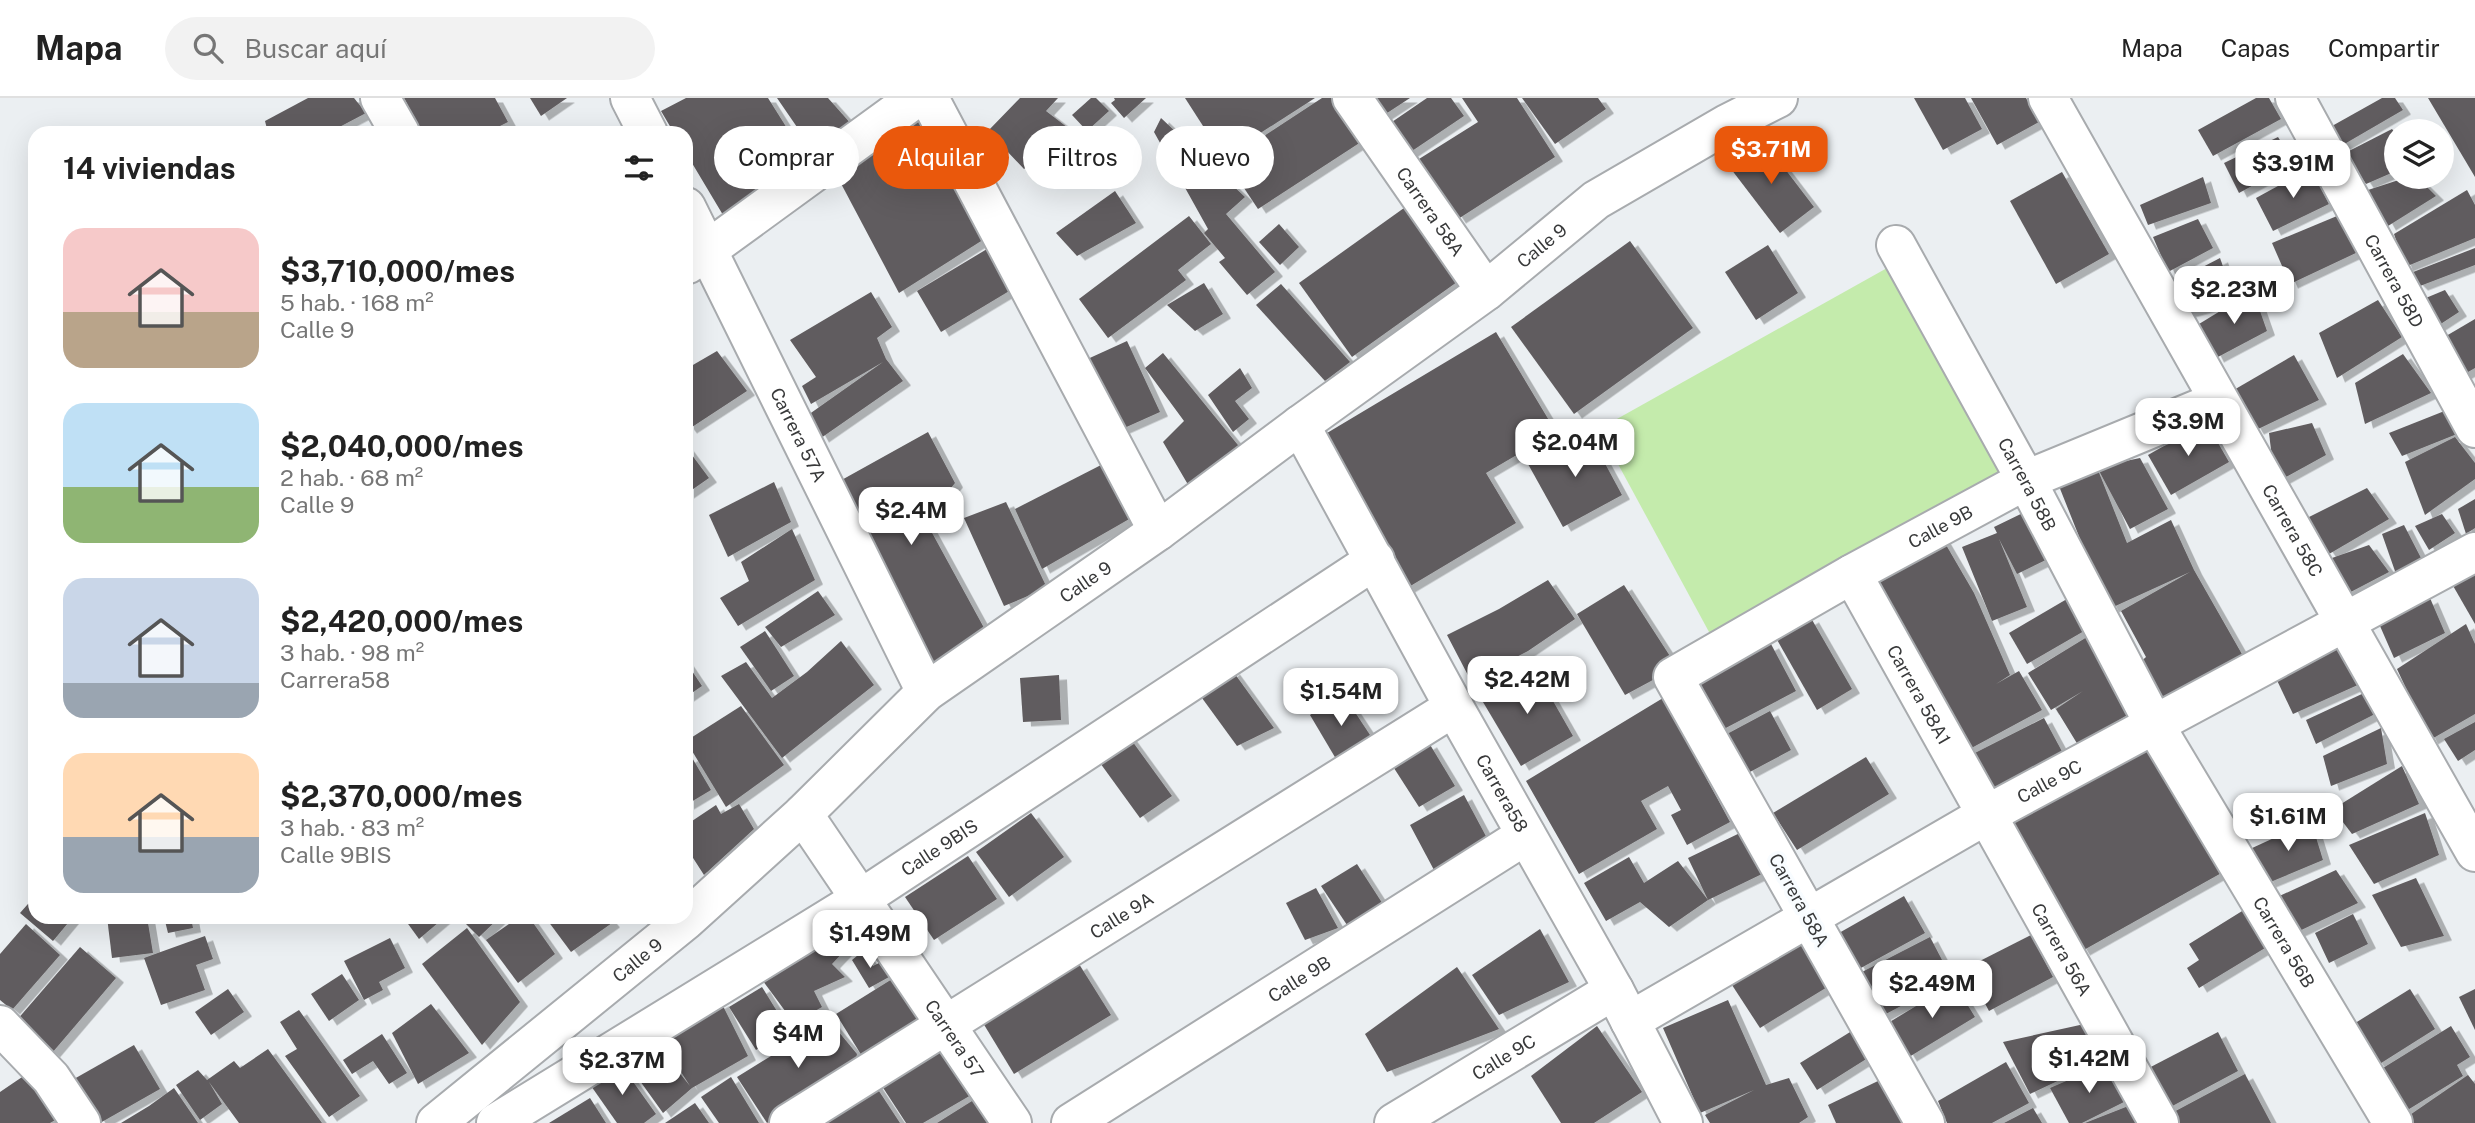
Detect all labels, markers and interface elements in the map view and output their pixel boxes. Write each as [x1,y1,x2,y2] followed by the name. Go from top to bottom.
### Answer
[165,17,655,80] search box
[35,29,123,67] text: Mapa
[189,29,227,67] icon: search
[245,33,386,64] text: Buscar aquí
[2121,34,2183,62] text: Mapa
[2221,34,2290,62] text: Capas
[2328,34,2440,62] text: Compartir
[2384,119,2454,189] map controls
[2384,119,2454,189] button: layers
[714,126,859,189] chip: Comprar
[873,126,1009,189] chip: Alquilar
[1023,126,1142,189] chip: Filtros
[1156,126,1274,189] chip: Nuevo
[1714,126,1828,186] pin: $3.71M
[1731,135,1811,162] text: $3.71M
[2236,140,2350,200] pin: $3.91M
[620,149,658,187] icon: filters
[2251,149,2335,176] text: $3.91M
[63,150,235,186] text: 14 viviendas
[1393,163,1469,260] street label: Carrera 58A
[1512,218,1571,272] street label: Calle 9
[2361,230,2429,331] street label: Carrera 58D
[280,253,515,289] text: $3,710,000/mes
[119,256,203,340] icon: home
[2177,266,2291,326] pin: $2.23M
[2190,275,2278,302] text: $2.23M
[280,289,434,316] text: 5 hab. · 168 m²
[280,316,354,343] text: Calle 9
[766,384,831,485] street label: Carrera 57A
[2139,398,2237,458] pin: $3.9M
[2151,407,2225,434] text: $3.9M
[1518,420,1632,479] pin: $2.04M
[280,428,524,464] text: $2,040,000/mes
[1531,428,1619,455] text: $2.04M
[119,431,203,515] icon: home
[1994,434,2061,534] street label: Carrera 58B
[280,464,423,491] text: 2 hab. · 68 m²
[2258,480,2328,580] street label: Carrera 58C
[862,488,960,547] pin: $2.4M
[280,491,354,518] text: Calle 9
[875,496,947,523] text: $2.4M
[1904,500,1976,552] street label: Calle 9B
[1055,556,1115,607] street label: Calle 9
[280,603,523,639] text: $2,420,000/mes
[119,606,203,690] icon: home
[280,639,424,666] text: 3 hab. · 98 m²
[1883,641,1956,748] street label: Carrera 58A1
[1470,656,1584,716] pin: $2.42M
[1483,665,1571,692] text: $2.42M
[280,666,390,693] text: Carrera58
[1284,668,1398,728] pin: $1.54M
[1299,677,1383,704] text: $1.54M
[1472,750,1533,836] street label: Carrera58
[2013,755,2085,807] street label: Calle 9C
[280,778,523,814] text: $2,370,000/mes
[119,781,203,865] icon: home
[2231,794,2345,853] pin: $1.61M
[2249,802,2327,829] text: $1.61M
[280,814,424,841] text: 3 hab. · 83 m²
[897,814,981,880] street label: Calle 9BIS
[280,841,392,868] text: Calle 9BIS
[1765,850,1833,950] street label: Carrera 58A
[1086,887,1157,943] street label: Calle 9A
[2249,893,2320,991] street label: Carrera 56B
[2028,899,2096,1000] street label: Carrera 56A
[813,910,927,970] pin: $1.49M
[829,919,911,946] text: $1.49M
[608,933,666,986] street label: Calle 9
[1264,951,1334,1006] street label: Calle 9B
[1875,960,1989,1020] pin: $2.49M
[1888,969,1976,996] text: $2.49M
[921,995,989,1082] street label: Carrera 57
[764,1010,832,1070] pin: $4M
[772,1019,824,1046] text: $4M
[1468,1030,1539,1084] street label: Calle 9C
[2032,1035,2146,1095] pin: $1.42M
[565,1038,679,1097] pin: $2.37M
[2048,1044,2130,1071] text: $1.42M
[579,1046,665,1073] text: $2.37M

